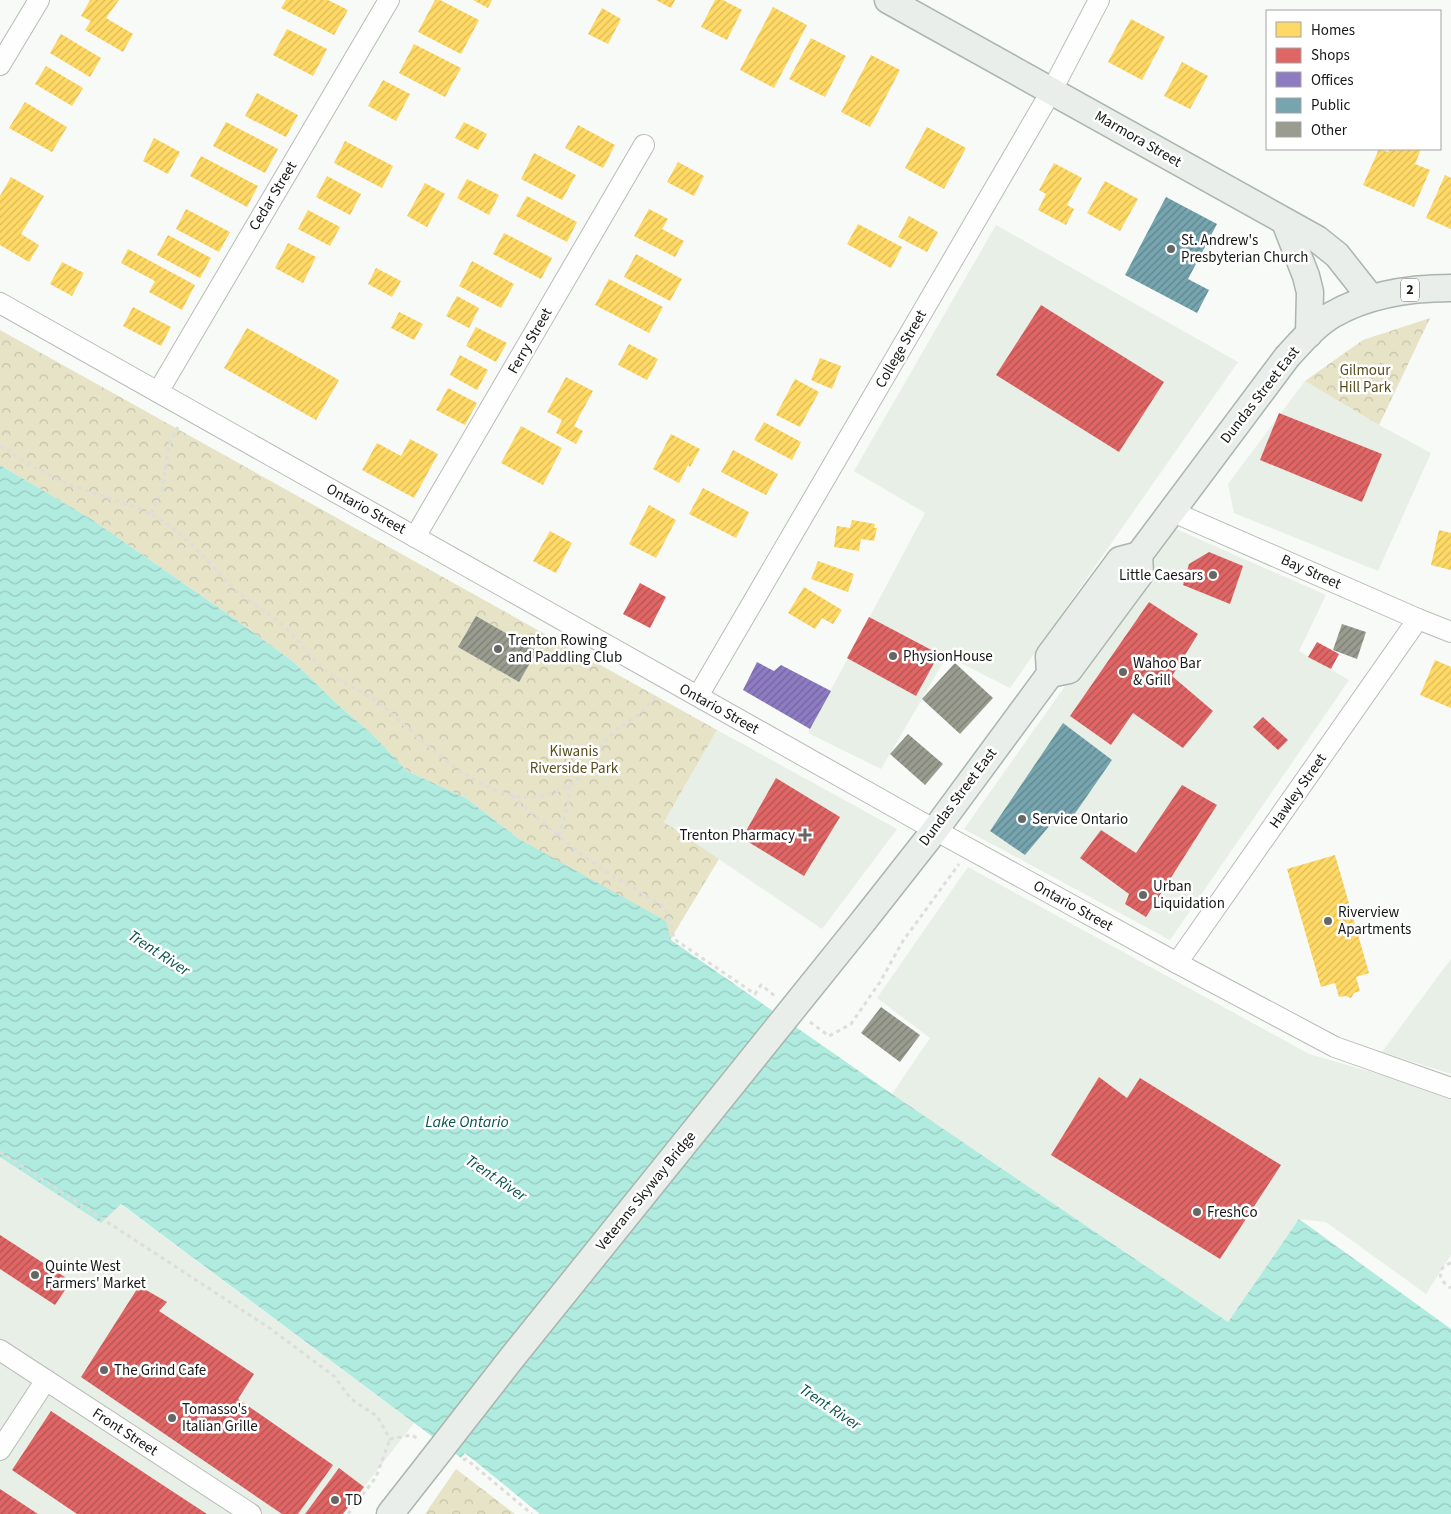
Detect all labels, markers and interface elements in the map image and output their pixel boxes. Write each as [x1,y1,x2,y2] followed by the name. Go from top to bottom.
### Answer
[1266,10,1441,150] legend
[1311,20,1355,41] text: Homes
[1311,45,1350,66] text: Shops
[1311,70,1354,91] text: Offices
[1311,95,1350,116] text: Public
[1091,106,1185,172] street label: Marmora Street
[1311,120,1348,141] text: Other
[244,157,302,235] street label: Cedar Street
[1181,230,1308,268] place label: St. Andrew's Presbyterian Church
[1165,243,1177,255] marker: St. Andrew's Presbyterian Church
[1401,278,1419,302] road number: 2
[503,304,557,378] street label: Ferry Street
[870,306,932,392] street label: College Street
[1215,342,1305,448] street label: Dundas Street East
[1339,360,1392,398] park label: Gilmour Hill Park
[322,478,410,540] street label: Ontario Street
[1278,549,1344,595] street label: Bay Street
[1119,565,1203,586] place label: Little Caesars
[1207,569,1219,581] marker: Little Caesars
[508,630,622,668] place label: Trenton Rowing and Paddling Club
[492,643,504,655] marker: Trenton Rowing and Paddling Club
[903,646,993,667] place label: PhysionHouse
[887,650,899,662] marker: PhysionHouse
[1133,653,1202,691] place label: Wahoo Bar & Grill
[1117,666,1129,678] marker: Wahoo Bar & Grill
[675,678,763,740] street label: Ontario Street
[530,741,619,779] park label: Kiwanis Riverside Park
[914,744,1002,850] street label: Dundas Street East
[1264,749,1332,833] street label: Hawley Street
[1032,809,1128,830] place label: Service Ontario
[1016,813,1028,825] marker: Service Ontario
[679,825,795,846] place label: Trenton Pharmacy
[799,829,811,841] marker: Trenton Pharmacy
[1029,875,1117,937] street label: Ontario Street
[1153,876,1225,914] place label: Urban Liquidation
[1137,889,1149,901] marker: Urban Liquidation
[1338,902,1411,940] place label: Riverview Apartments
[1322,915,1334,927] marker: Riverview Apartments
[124,925,195,982] water label: Trent River
[425,1111,509,1133] water label: Lake Ontario
[591,1127,701,1255] street label: Veterans Skyway Bridge
[461,1149,532,1207] water label: Trent River
[1207,1202,1258,1223] place label: FreshCo
[1191,1206,1203,1218] marker: FreshCo
[45,1256,146,1294] place label: Quinte West Farmers' Market
[29,1269,41,1281] marker: Quinte West Farmers' Market
[114,1360,206,1381] place label: The Grind Cafe
[98,1364,110,1376] marker: The Grind Cafe
[795,1378,866,1436] water label: Trent River
[182,1399,258,1437] place label: Tomasso's Italian Grille
[88,1403,162,1461] street label: Front Street
[166,1412,178,1424] marker: Tomasso's Italian Grille
[345,1490,362,1511] place label: TD
[329,1494,341,1506] marker: TD

